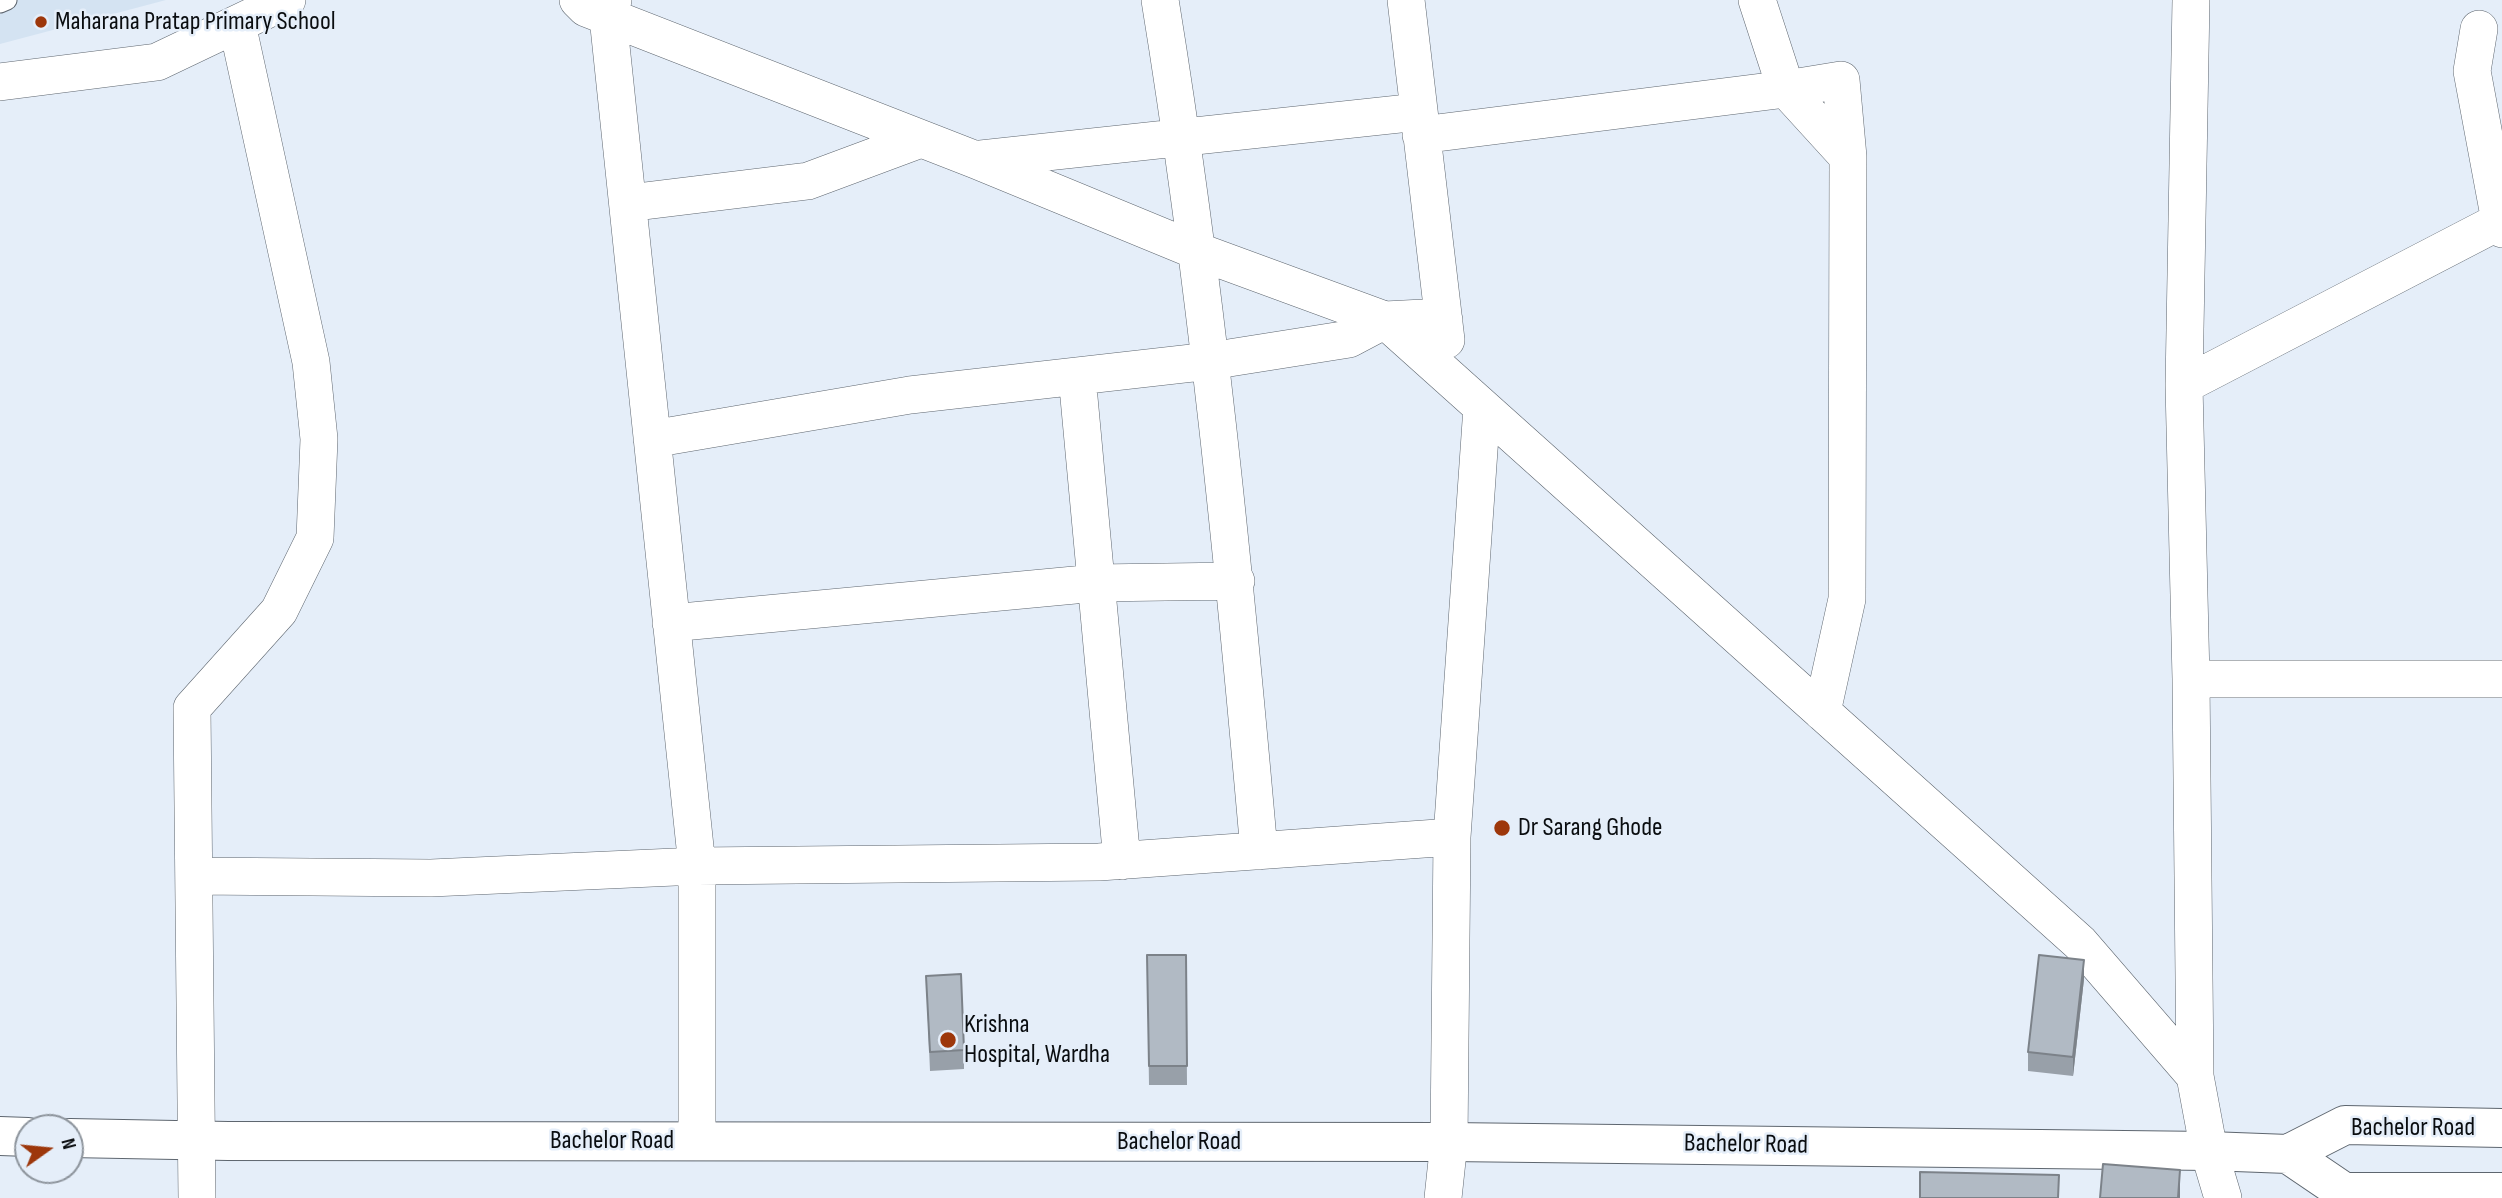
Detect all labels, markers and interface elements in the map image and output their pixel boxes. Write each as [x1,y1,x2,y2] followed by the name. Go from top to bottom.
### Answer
[55,6,336,38] place label: Maharana Pratap Primary School
[33,14,49,30] marker: Maharana Pratap Primary School
[1518,812,1662,844] place label: Dr Sarang Ghode
[1492,818,1512,838] marker: Dr Sarang Ghode
[964,1009,1110,1070] place label: Krishna Hospital, Wardha
[938,1030,958,1050] marker: Krishna Hospital, Wardha
[2351,1112,2475,1144] street label: Bachelor Road
[14,1114,84,1184] north arrow
[550,1125,674,1157] street label: Bachelor Road
[1117,1126,1241,1158] street label: Bachelor Road
[1684,1128,1808,1162] street label: Bachelor Road
[55,1136,80,1152] text: N

